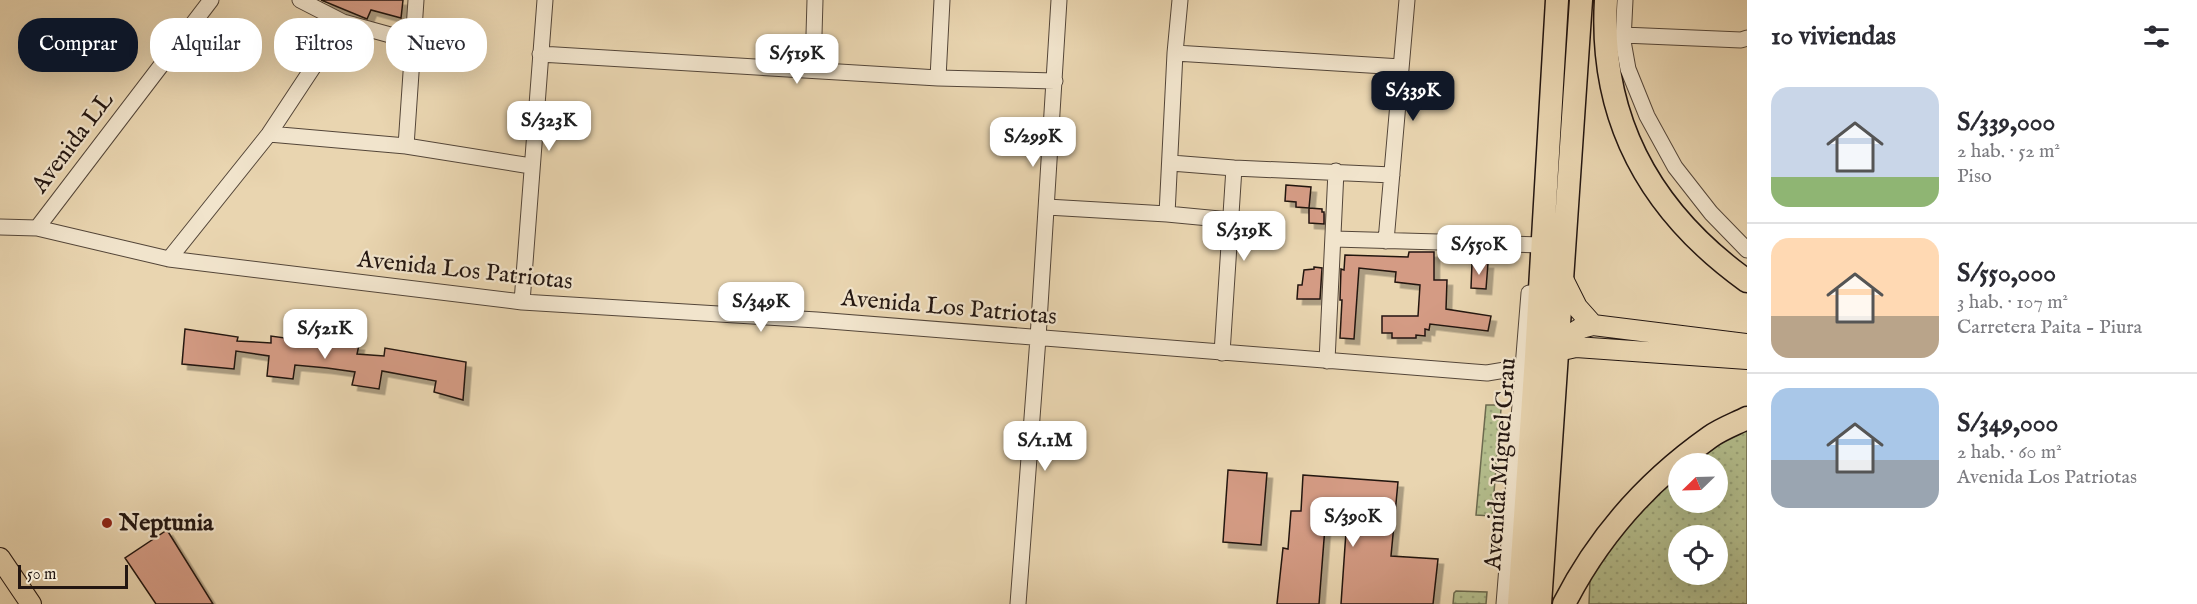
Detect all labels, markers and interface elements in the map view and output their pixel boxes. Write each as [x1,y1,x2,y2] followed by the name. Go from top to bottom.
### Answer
[18,18,138,72] chip: Comprar
[150,18,262,72] chip: Alquilar
[274,18,374,72] chip: Filtros
[386,18,487,72] chip: Nuevo
[1771,20,1896,53] text: 10 viviendas
[2140,20,2173,53] icon: filters
[748,34,846,85] pin: S/519K
[770,41,824,66] text: S/519K
[1364,71,1462,122] pin: S/339K
[1385,78,1441,103] text: S/339K
[24,85,122,201] street label: Avenida LL
[500,101,598,152] pin: S/323K
[1957,106,2055,139] text: S/339,000
[521,108,577,133] text: S/323K
[1819,111,1891,183] icon: home
[984,117,1082,168] pin: S/299K
[1004,124,1062,149] text: S/299K
[1957,139,2060,164] text: 2 hab. · 52 m²
[1957,164,1992,189] text: Piso
[1195,211,1293,262] pin: S/319K
[1216,218,1272,243] text: S/319K
[1430,225,1528,276] pin: S/550K
[1451,232,1507,257] text: S/550K
[355,244,574,298] street label: Avenida Los Patriotas
[1957,257,2056,290] text: S/550,000
[1819,262,1891,334] icon: home
[712,282,810,333] pin: S/349K
[839,283,1058,333] street label: Avenida Los Patriotas
[732,289,790,314] text: S/349K
[1957,290,2068,315] text: 3 hab. · 107 m²
[276,309,374,360] pin: S/521K
[1957,315,2142,340] text: Carretera Paita - Piura
[297,316,353,341] text: S/521K
[1478,357,1524,572] street label: Avenida Miguel Grau
[1957,407,2058,440] text: S/349,000
[1819,412,1891,484] icon: home
[996,421,1094,472] pin: S/1.1M
[1017,428,1073,453] text: S/1.1M
[1957,440,2062,465] text: 2 hab. · 60 m²
[1668,453,1728,513] north arrow
[1668,453,1728,585] map controls
[1957,465,2137,490] text: Avenida Los Patriotas
[1304,497,1402,548] pin: S/390K
[1324,504,1382,529] text: S/390K
[118,508,214,539] place label: Neptunia
[100,516,114,530] marker: Neptunia
[1668,525,1728,585] button: locate
[18,562,128,590] scale bar
[27,565,56,585] text: 50 m

